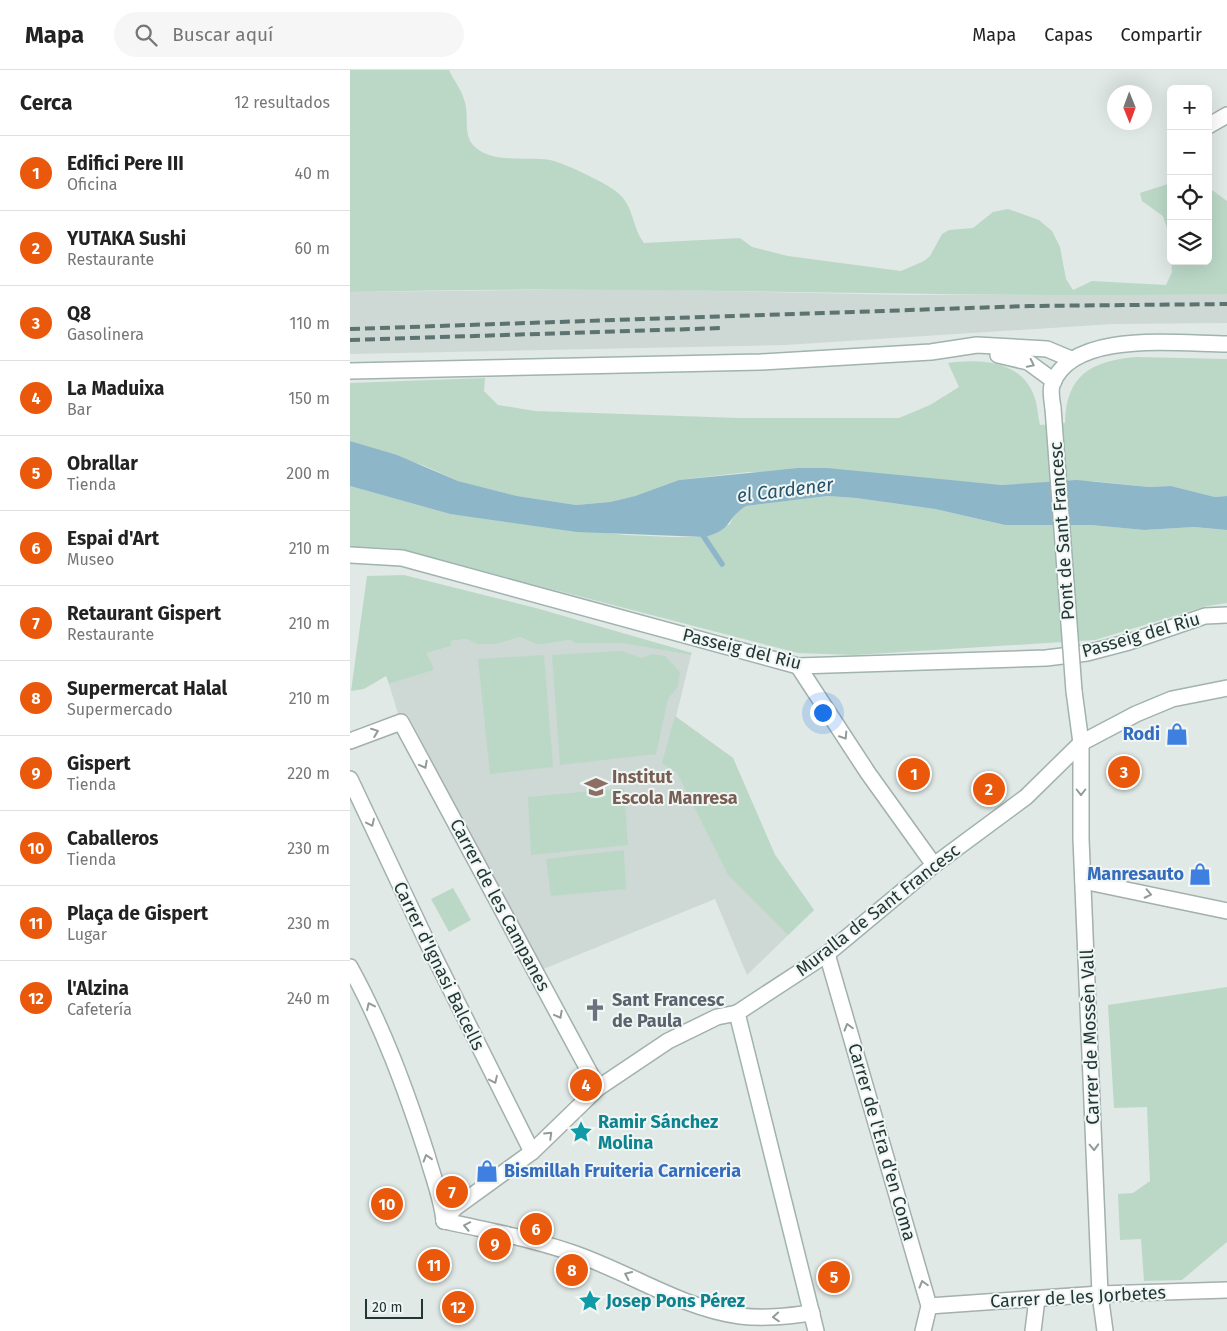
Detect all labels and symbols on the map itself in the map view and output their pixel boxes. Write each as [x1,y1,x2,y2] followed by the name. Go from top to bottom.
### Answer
[1107,85,1152,130] north arrow
[1026,358,1035,368] one-way arrow
[1045,441,1079,621] street label: Pont de Sant Francesc
[735,473,835,507] water label: el Cardener
[1079,608,1203,662] street label: Passeig del Riu
[680,624,804,674] street label: Passeig del Riu
[810,700,836,726] your location
[1164,721,1190,747] shop icon: Rodi
[1123,723,1160,745] place label: Rodi
[371,727,379,737] one-way arrow
[838,731,848,740] one-way arrow
[1108,753,1140,791] pin: 3
[898,755,930,793] pin: 1
[418,759,428,768] one-way arrow
[612,766,738,809] place label: Institut Escola Manresa
[973,770,1005,808] pin: 2
[583,774,609,800] school or university icon: Institut Escola Manresa
[1076,788,1086,796] one-way arrow
[445,815,555,995] street label: Carrer de les Campanes
[364,818,375,827] one-way arrow
[792,839,965,981] street label: Muralla de Sant Francesc
[1187,861,1213,887] shop icon: Manresauto
[1087,863,1184,885] place label: Manresauto
[389,878,489,1054] street label: Carrer d'Ignasi Balcells
[1144,889,1153,899] one-way arrow
[1076,949,1104,1125] street label: Carrer de Mossèn Vall
[612,989,725,1032] place label: Sant Francesc de Paula
[582,997,608,1023] church icon: Sant Francesc de Paula
[365,1002,376,1011] one-way arrow
[553,1010,563,1019] one-way arrow
[844,1023,854,1031] one-way arrow
[843,1041,921,1243] street label: Carrer de l'Era d'en Coma
[570,1066,602,1104] pin: 4
[488,1075,498,1084] one-way arrow
[598,1111,718,1154] place label: Ramir Sánchez Molina
[568,1119,594,1145] place icon: Ramir Sánchez Molina
[543,1132,552,1141] one-way arrow
[1089,1143,1100,1151] one-way arrow
[423,1154,433,1162] one-way arrow
[474,1158,500,1184] shop icon: Bismillah Fruiteria Carniceria
[504,1160,741,1182] place label: Bismillah Fruiteria Carniceria
[436,1173,468,1211] pin: 7
[371,1185,403,1223] pin: 10
[520,1210,552,1248] pin: 6
[462,1221,471,1232] one-way arrow
[479,1225,511,1263] pin: 9
[418,1246,450,1284] pin: 11
[556,1251,588,1289] pin: 8
[818,1258,850,1296] pin: 5
[624,1271,633,1281] one-way arrow
[918,1280,928,1288] one-way arrow
[990,1281,1166,1313] street label: Carrer de les Jorbetes
[442,1288,474,1326] pin: 12
[577,1288,603,1314] place icon: Josep Pons Pérez
[605,1290,745,1312] place label: Josep Pons Pérez
[365,1296,422,1319] scale bar
[772,1311,780,1322] one-way arrow

